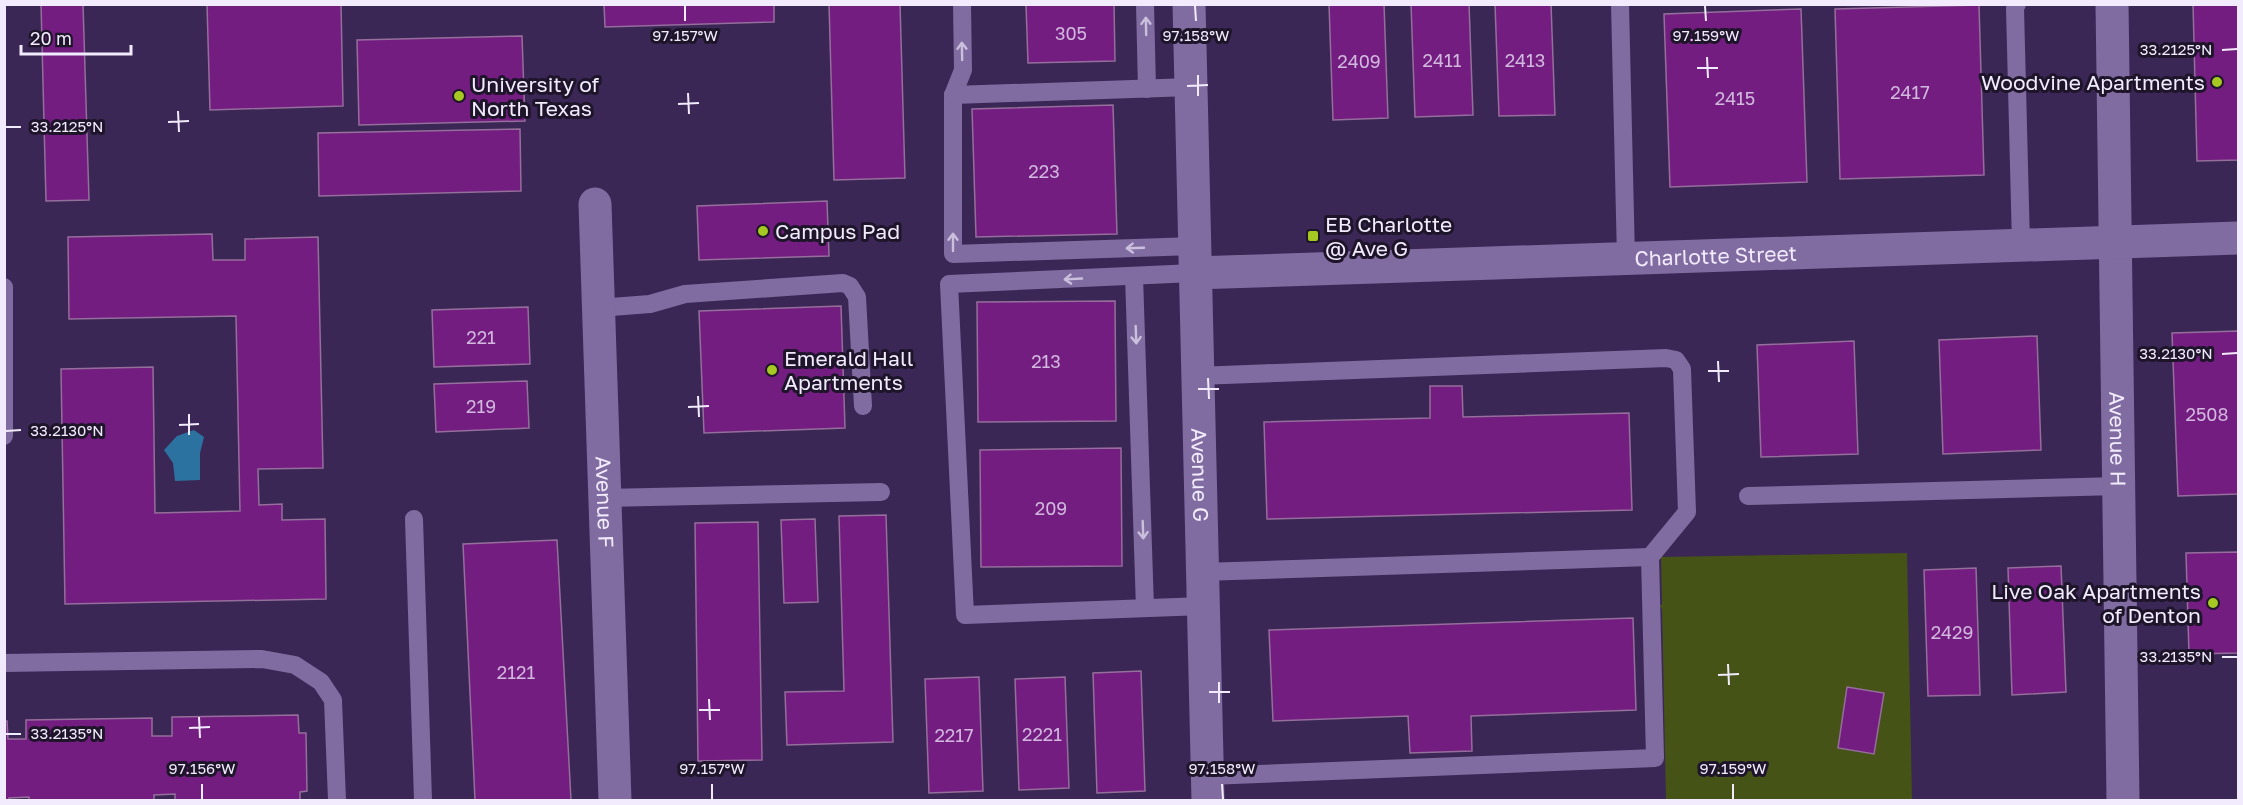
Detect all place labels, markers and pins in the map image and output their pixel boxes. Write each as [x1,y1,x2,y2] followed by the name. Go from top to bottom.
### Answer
[1981,69,2205,95] place label: Woodvine Apartments
[471,71,600,121] place label: University of North Texas
[2210,75,2224,89] marker: Woodvine Apartments
[452,89,466,103] marker: University of North Texas
[1325,211,1452,261] place label: EB Charlotte @ Ave G
[775,218,900,244] place label: Campus Pad
[756,224,770,238] marker: Campus Pad
[1306,229,1320,243] marker: EB Charlotte @ Ave G
[784,345,913,395] place label: Emerald Hall Apartments
[765,363,779,377] marker: Emerald Hall Apartments
[1991,578,2201,628] place label: Live Oak Apartments of Denton
[2206,596,2220,610] marker: Live Oak Apartments of Denton

